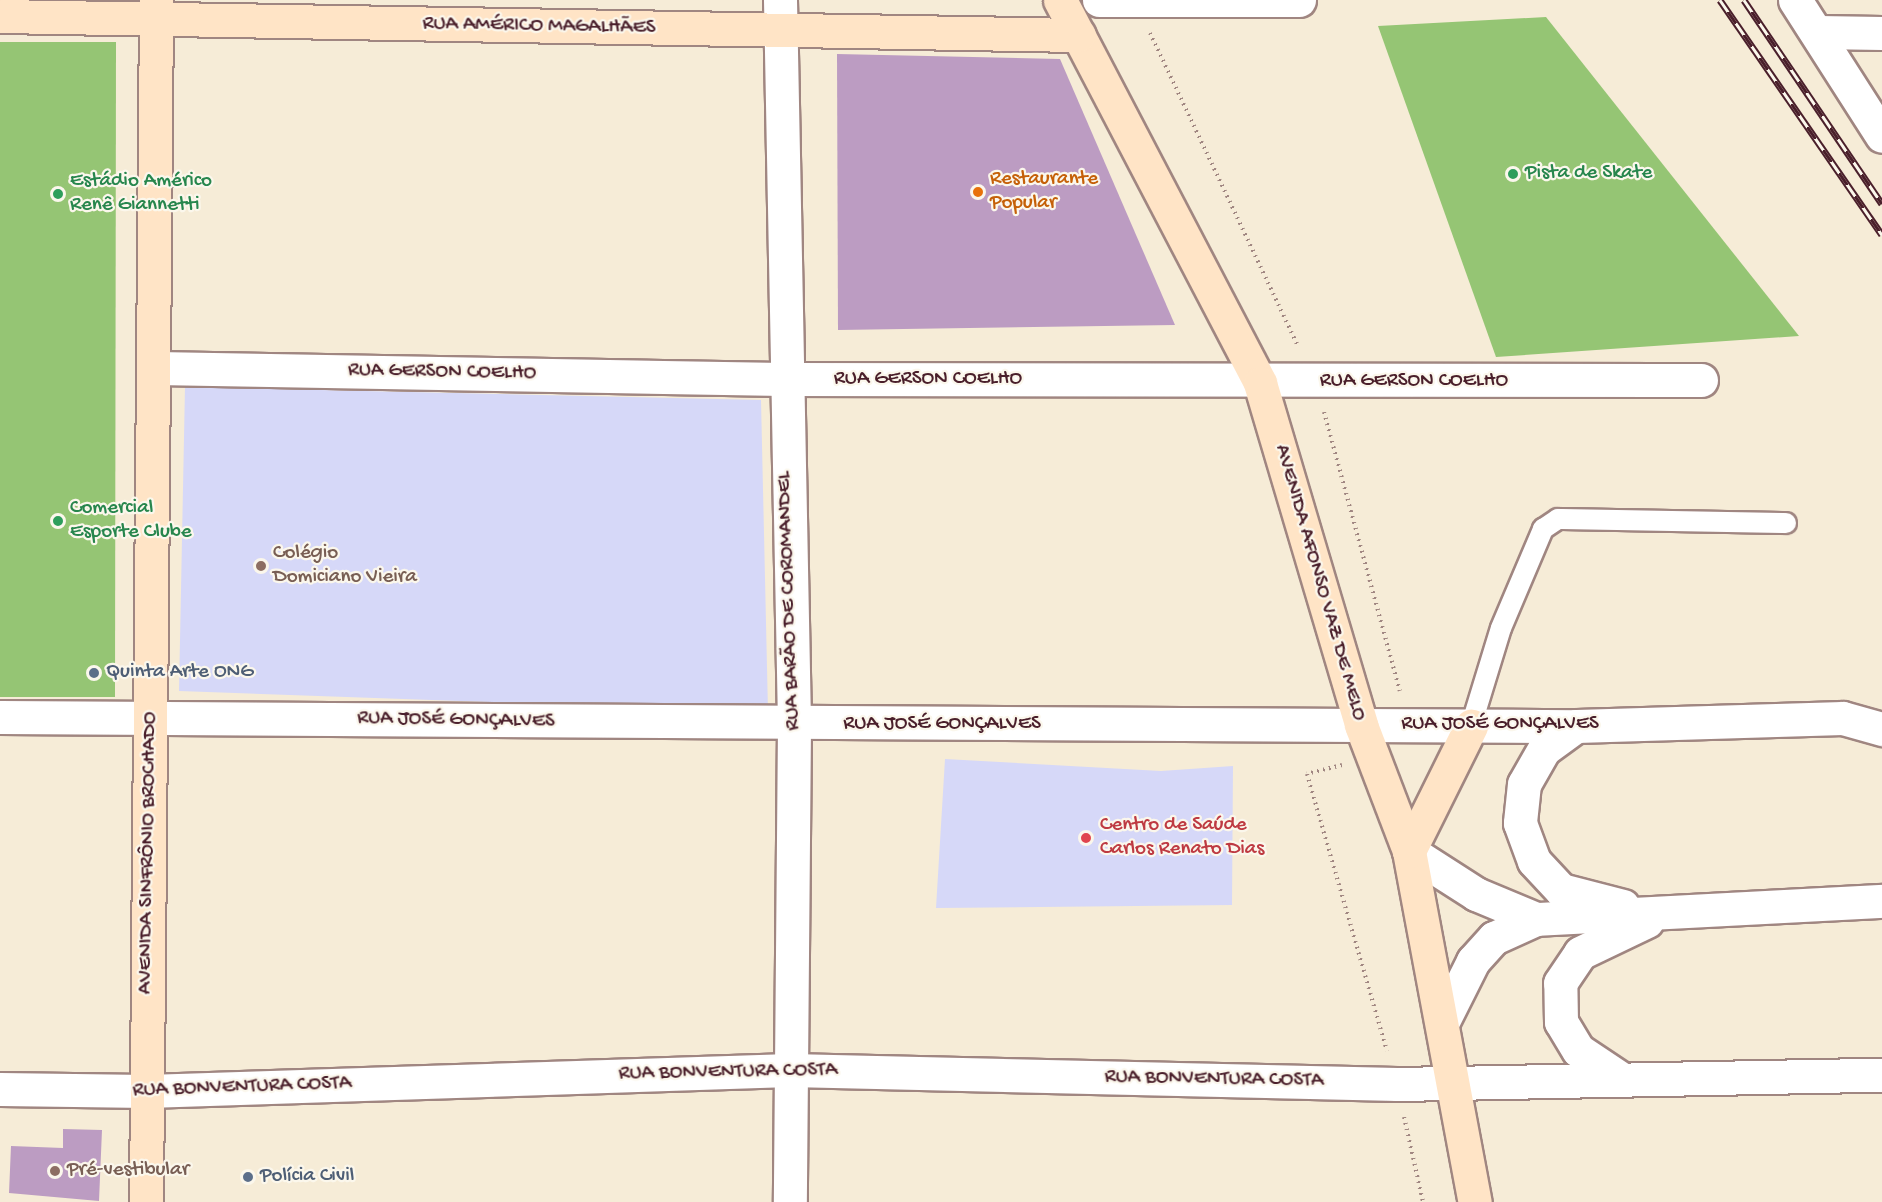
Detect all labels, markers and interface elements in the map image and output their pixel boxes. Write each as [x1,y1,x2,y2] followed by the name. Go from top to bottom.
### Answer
[422,12,656,42] street label: RUA AMÉRICO MAGALHÃES
[1525,161,1652,187] place label: Pista de Skate
[990,167,1098,217] place label: Restaurante Popular
[1506,167,1520,181] marker: Pista de Skate
[70,169,212,219] place label: Estádio Américo Renê Giannetti
[971,185,985,199] marker: Restaurante Popular
[51,187,65,201] marker: Estádio Américo Renê Giannetti
[348,359,536,387] street label: RUA GERSON COELHO
[834,367,1022,393] street label: RUA GERSON COELHO
[1320,369,1508,395] street label: RUA GERSON COELHO
[1267,442,1371,724] street label: AVENIDA AFONSO VAZ DE MELO
[773,471,807,731] street label: RUA BARÃO DE COROMANDEL
[70,496,192,546] place label: Comercial Esporte Clube
[51,514,65,528] marker: Comercial Esporte Clube
[273,541,417,591] place label: Colégio Domiciano Vieira
[254,559,268,573] marker: Colégio Domiciano Vieira
[106,660,254,686] place label: Quinta Arte ONG
[87,666,101,680] marker: Quinta Arte ONG
[357,707,555,735] street label: RUA JOSÉ GONÇALVES
[134,711,164,995] street label: AVENIDA SINFRÔNIO BROCHADO
[843,712,1041,738] street label: RUA JOSÉ GONÇALVES
[1401,712,1599,738] street label: RUA JOSÉ GONÇALVES
[1100,813,1264,863] place label: Centro de Saúde Carlos Renato Dias
[1077,829,1095,847] marker: Centro de Saúde Carlos Renato Dias
[618,1058,838,1088] street label: RUA BONVENTURA COSTA
[1104,1065,1324,1095] street label: RUA BONVENTURA COSTA
[132,1072,352,1104] street label: RUA BONVENTURA COSTA
[67,1158,189,1184] place label: Pré-vestibular
[48,1164,62,1178] marker: Pré-vestibular
[260,1164,354,1190] place label: Polícia Civil
[241,1170,255,1184] marker: Polícia Civil

